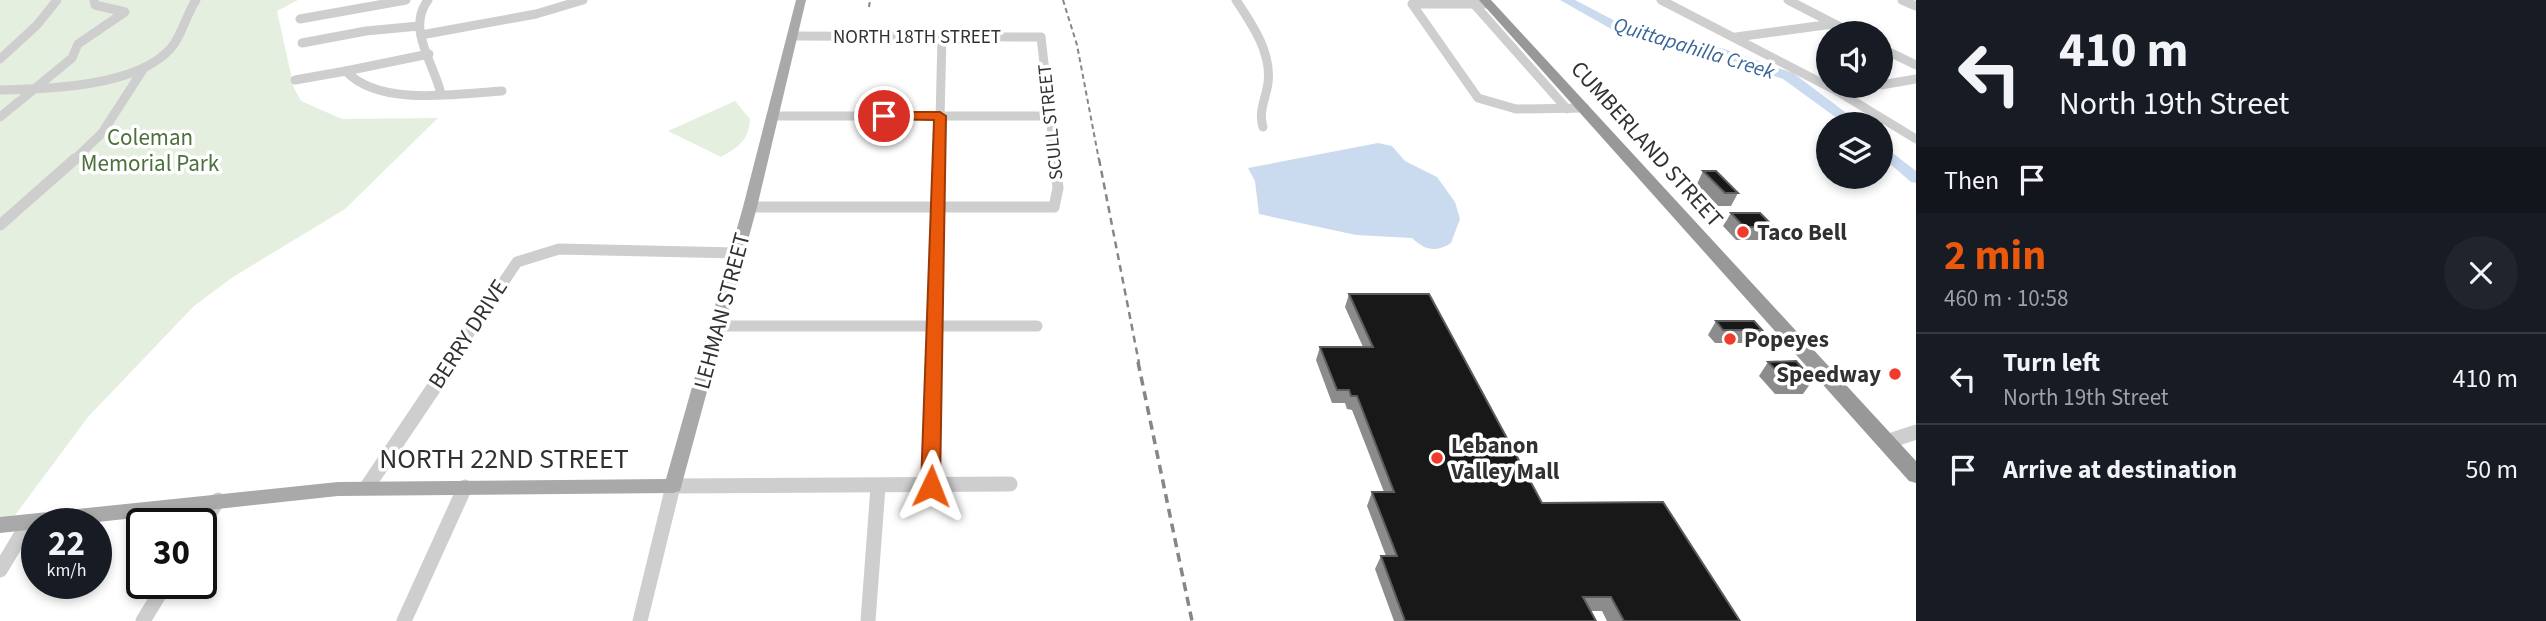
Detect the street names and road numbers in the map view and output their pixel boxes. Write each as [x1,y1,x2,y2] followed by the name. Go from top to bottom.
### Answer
[833,24,1001,51] street label: NORTH 18TH STREET
[1563,53,1731,235] street label: CUMBERLAND STREET
[1031,63,1071,181] street label: SCULL STREET
[685,229,759,393] street label: LEHMAN STREET
[420,273,516,395] street label: BERRY DRIVE
[379,439,629,479] street label: NORTH 22ND STREET

